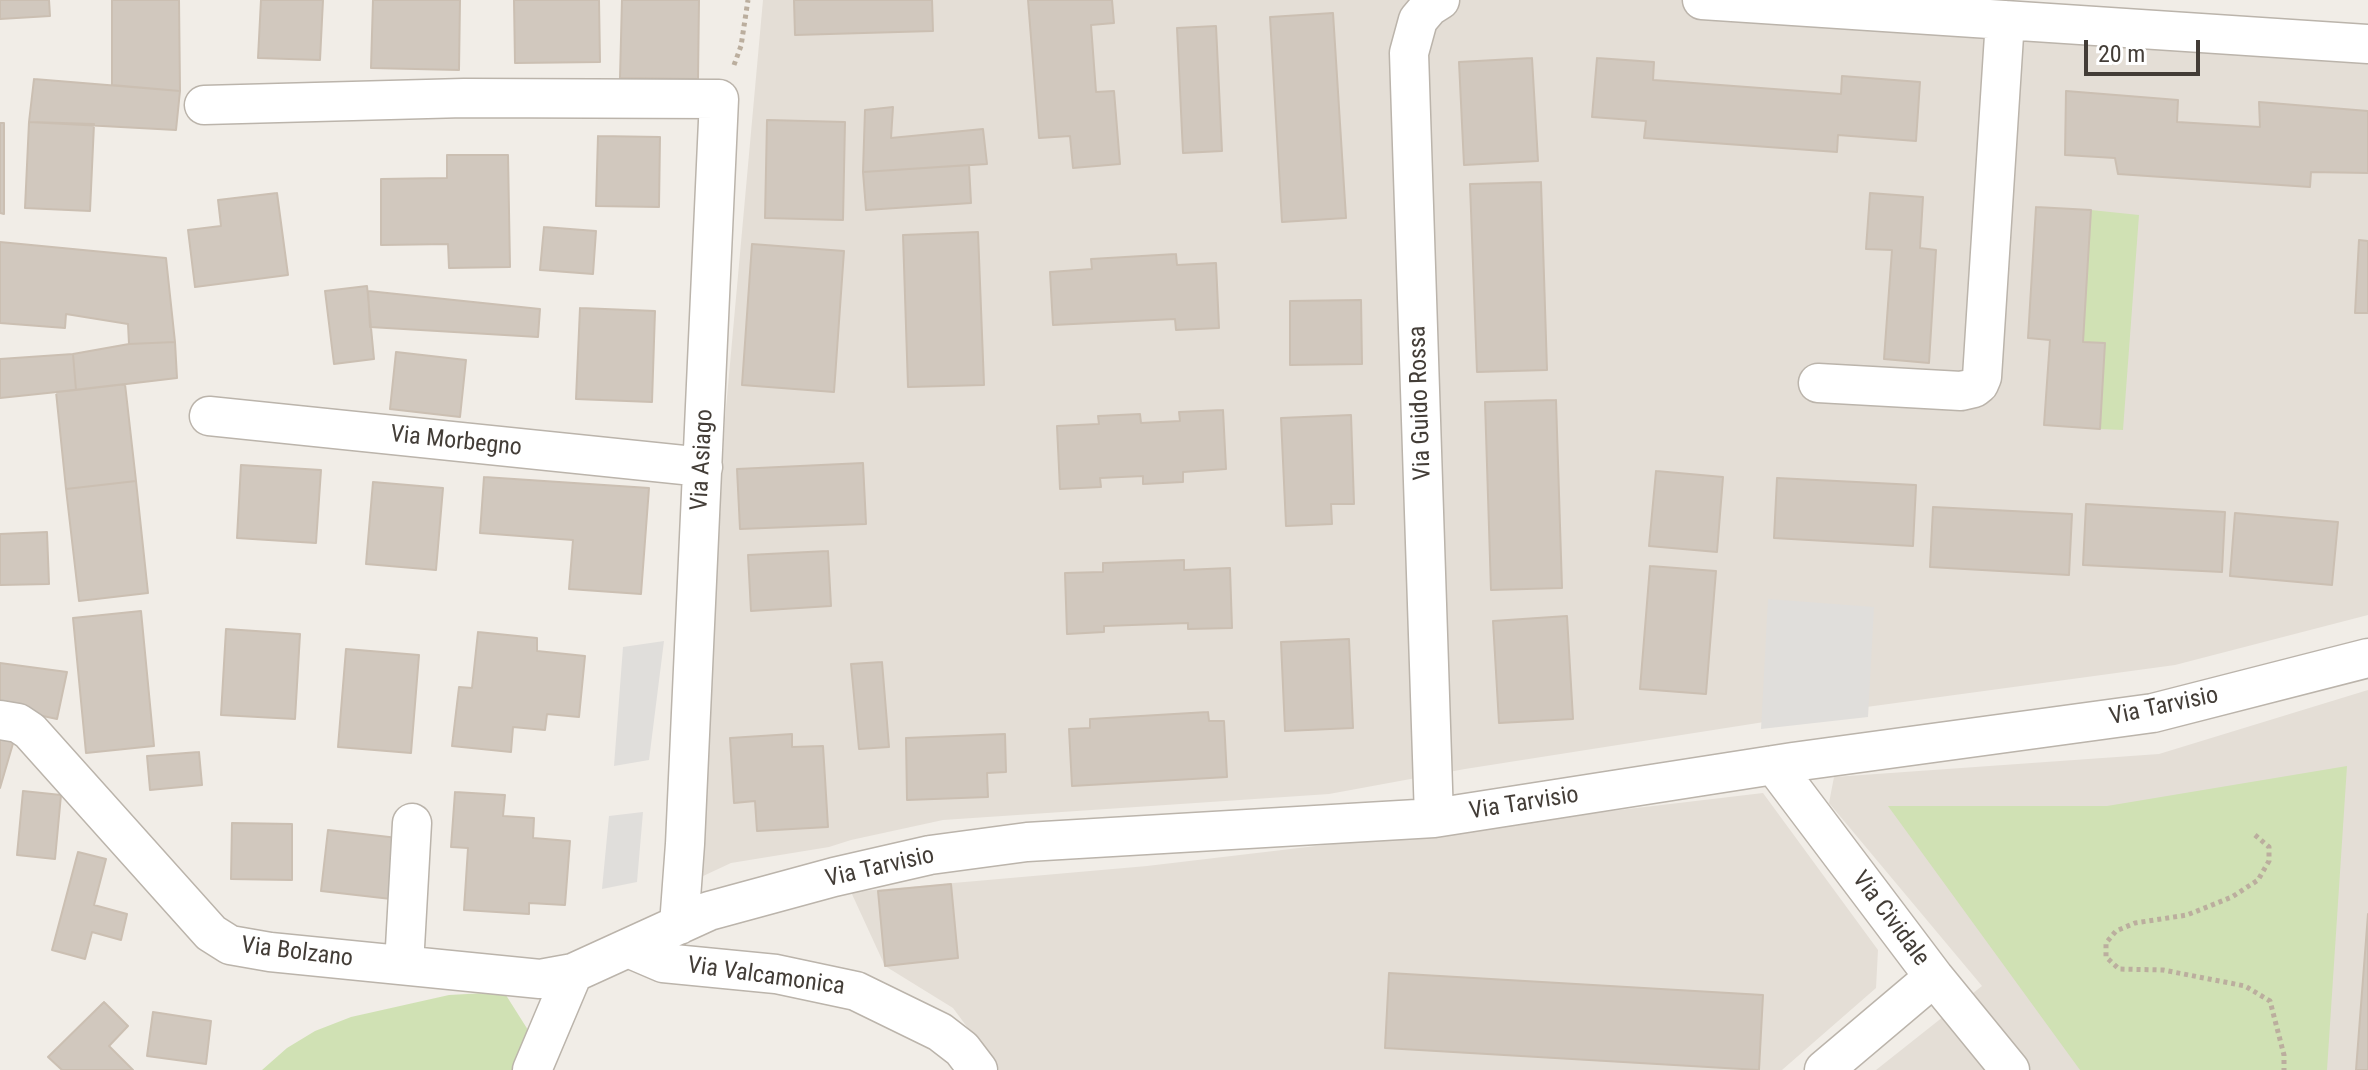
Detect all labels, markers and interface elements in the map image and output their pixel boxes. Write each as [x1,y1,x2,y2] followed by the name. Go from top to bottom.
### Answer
[2088,24,2204,74] scale bar
[2098,40,2145,68] text: 20 m
[1404,325,1438,481] street label: Via Guido Rossa
[686,408,720,512] street label: Via Asiago
[389,421,523,463] street label: Via Morbegno
[2107,681,2221,733] street label: Via Tarvisio
[1467,781,1581,827] street label: Via Tarvisio
[823,842,937,894] street label: Via Tarvisio
[1845,866,1935,972] street label: Via Cividale
[240,932,354,974] street label: Via Bolzano
[686,952,846,1002] street label: Via Valcamonica

